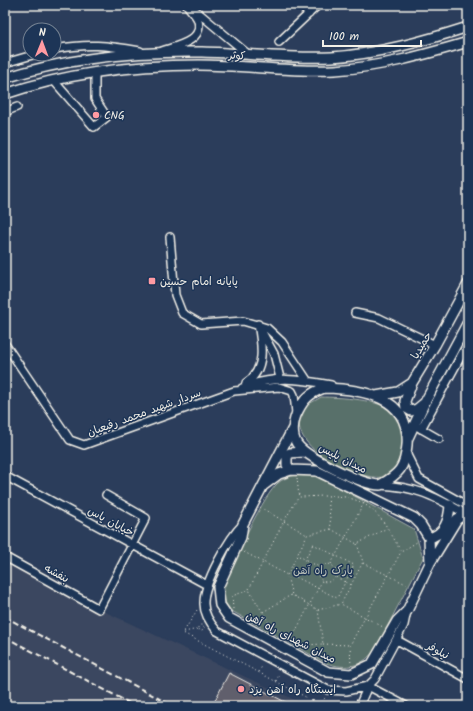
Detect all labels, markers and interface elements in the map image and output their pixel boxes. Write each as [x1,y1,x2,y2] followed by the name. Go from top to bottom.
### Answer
[22,22,62,62] north arrow
[323,22,421,48] scale bar
[39,24,46,42] text: N
[329,27,360,46] text: 100 m
[227,47,246,65] street label: کوثر
[104,107,125,125] place label: CNG
[91,110,101,120] marker: CNG
[160,273,238,291] place label: پایانه امام حسین
[147,276,157,286] marker: پایانه امام حسین
[407,328,437,363] street label: حمیدیا
[85,384,204,442] street label: سردار شهید محمد رفیعیان
[315,439,370,479] street label: میدان پلیس
[84,502,137,542] street label: خیابان یاس
[41,560,72,588] street label: بنفشه
[293,562,353,580] park label: پارک راه آهن
[242,607,339,668] street label: میدان شهدای راه آهن
[422,637,452,665] street label: نیلوفر
[249,681,336,699] place label: ایستگاه راه آهن یزد
[236,684,246,694] marker: ایستگاه راه آهن یزد

